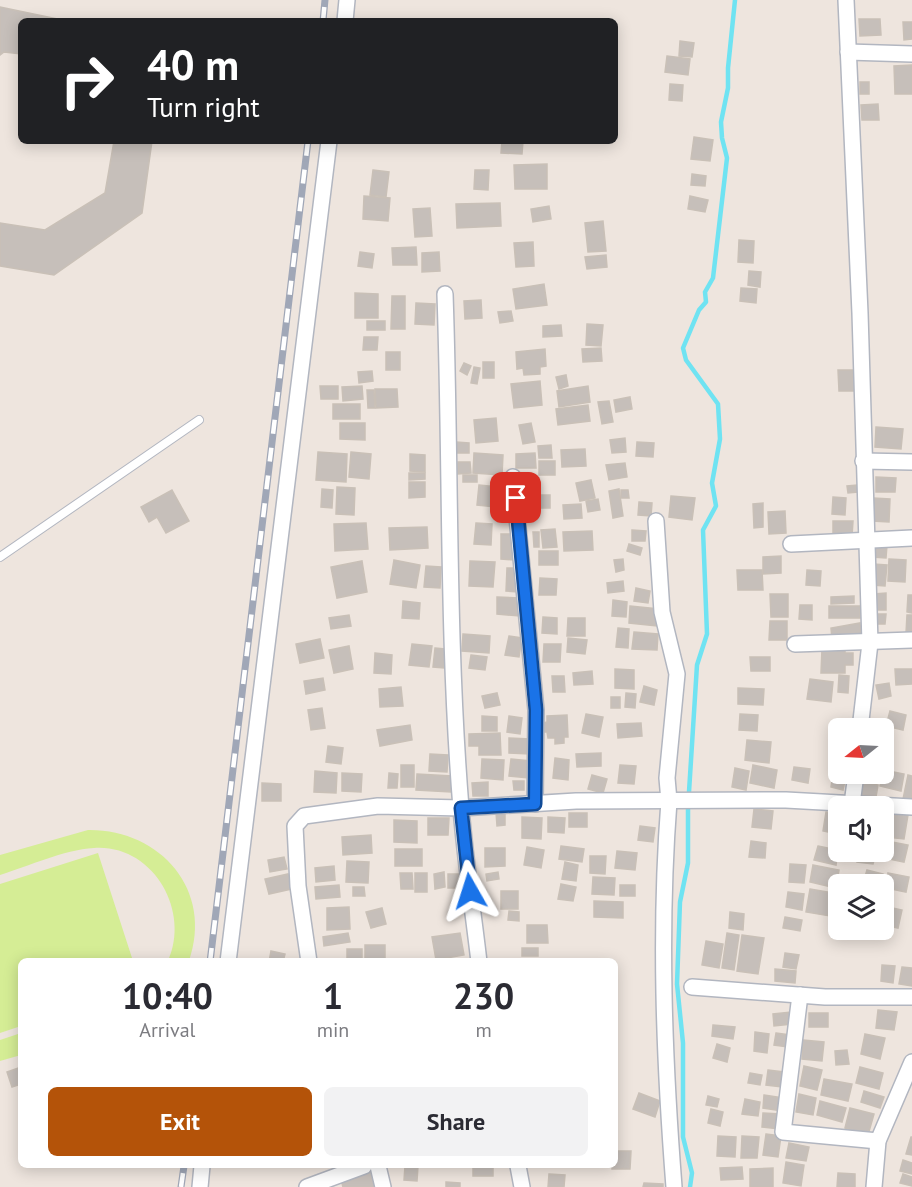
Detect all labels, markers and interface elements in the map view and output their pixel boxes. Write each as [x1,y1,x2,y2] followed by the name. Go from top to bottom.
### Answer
[147,37,239,92] text: 40 m
[48,42,126,120] icon: right
[147,90,260,124] text: Turn right
[490,472,541,523] pin
[499,481,532,514] icon: arrive
[828,718,894,784] north arrow
[828,718,894,940] map controls
[828,796,894,862] button: sound
[438,859,502,923] position arrow
[828,874,894,940] button: layers
[122,972,213,1019] text: 10:40
[323,972,343,1019] text: 1
[453,972,514,1019] text: 230
[139,1017,195,1043] text: Arrival
[317,1017,349,1043] text: min
[476,1017,492,1043] text: m
[48,1087,312,1156] button: Exit
[324,1087,588,1156] button: Share

